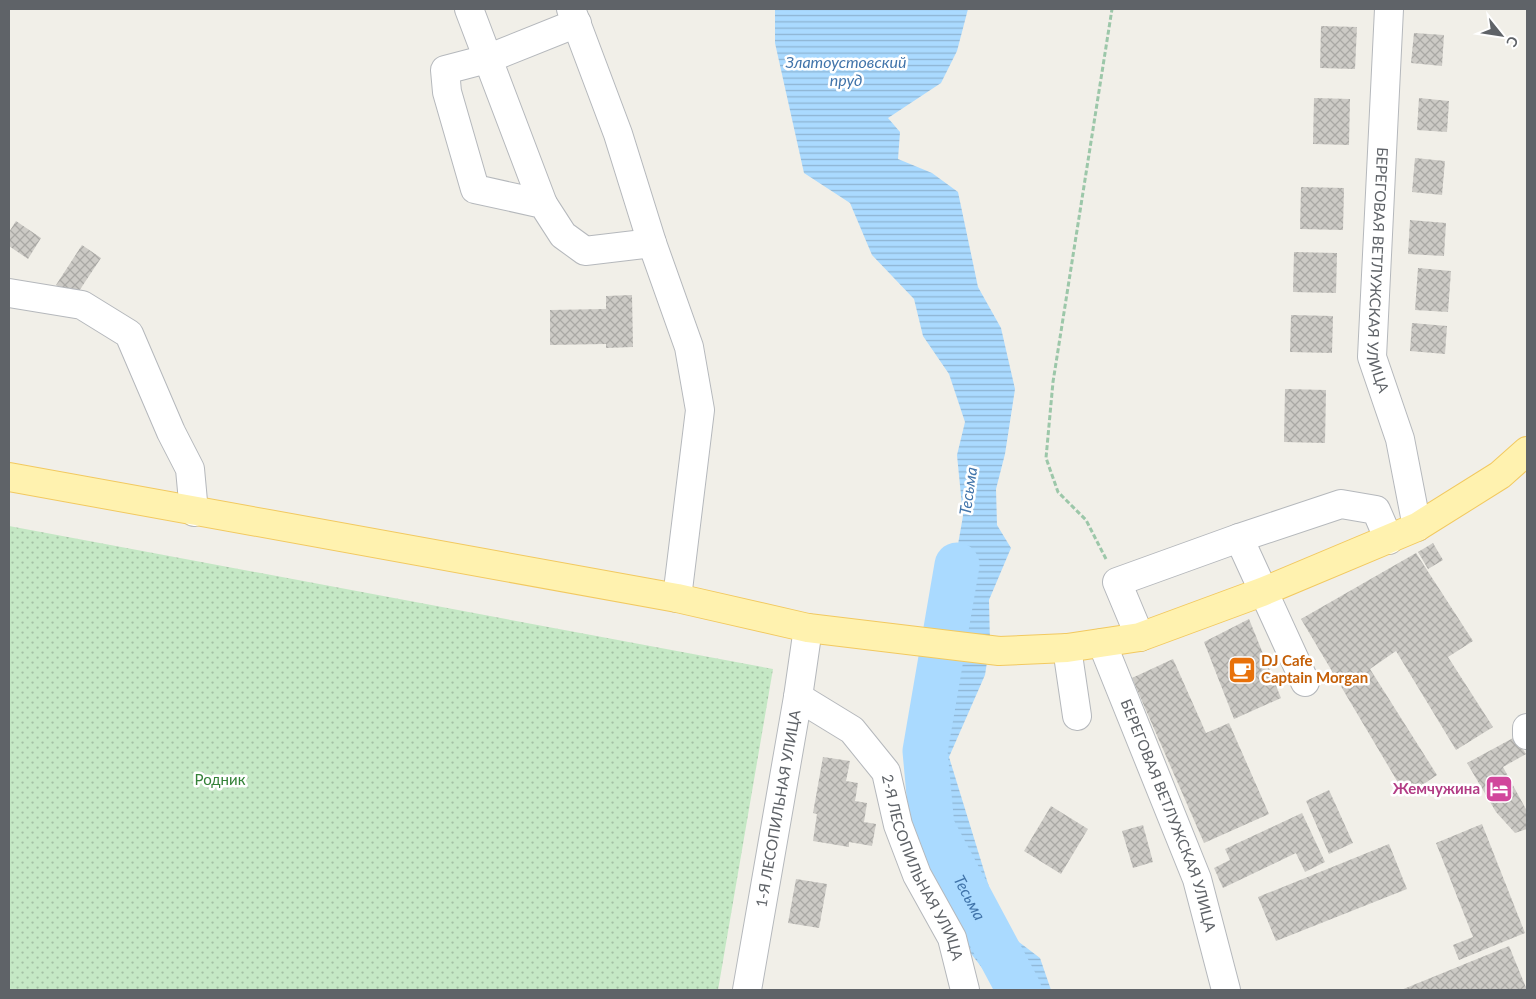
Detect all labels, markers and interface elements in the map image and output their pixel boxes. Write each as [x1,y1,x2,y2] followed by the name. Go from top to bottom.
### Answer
[1476,10,1526,60] north arrow
[1503,33,1522,51] text: С
[785,52,906,89] water label: Златоустовский пруд
[1364,147,1394,396] street label: БЕРЕГОВАЯ ВЕТЛУЖСКАЯ УЛИЦА
[955,466,980,516] water label: Тесьма
[1261,651,1368,686] place label: DJ Cafe Captain Morgan
[1227,655,1257,685] cafe icon: DJ Cafe Captain Morgan
[1117,696,1221,934] street label: БЕРЕГОВАЯ ВЕТЛУЖСКАЯ УЛИЦА
[752,708,804,909] street label: 1-Я ЛЕСОПИЛЬНАЯ УЛИЦА
[195,770,246,788] park label: Родник
[879,772,967,963] street label: 2-Я ЛЕСОПИЛЬНАЯ УЛИЦА
[1484,774,1514,804] hotel icon: Жемчужина
[1393,779,1480,797] place label: Жемчужина
[950,871,990,923] water label: Тесьма

